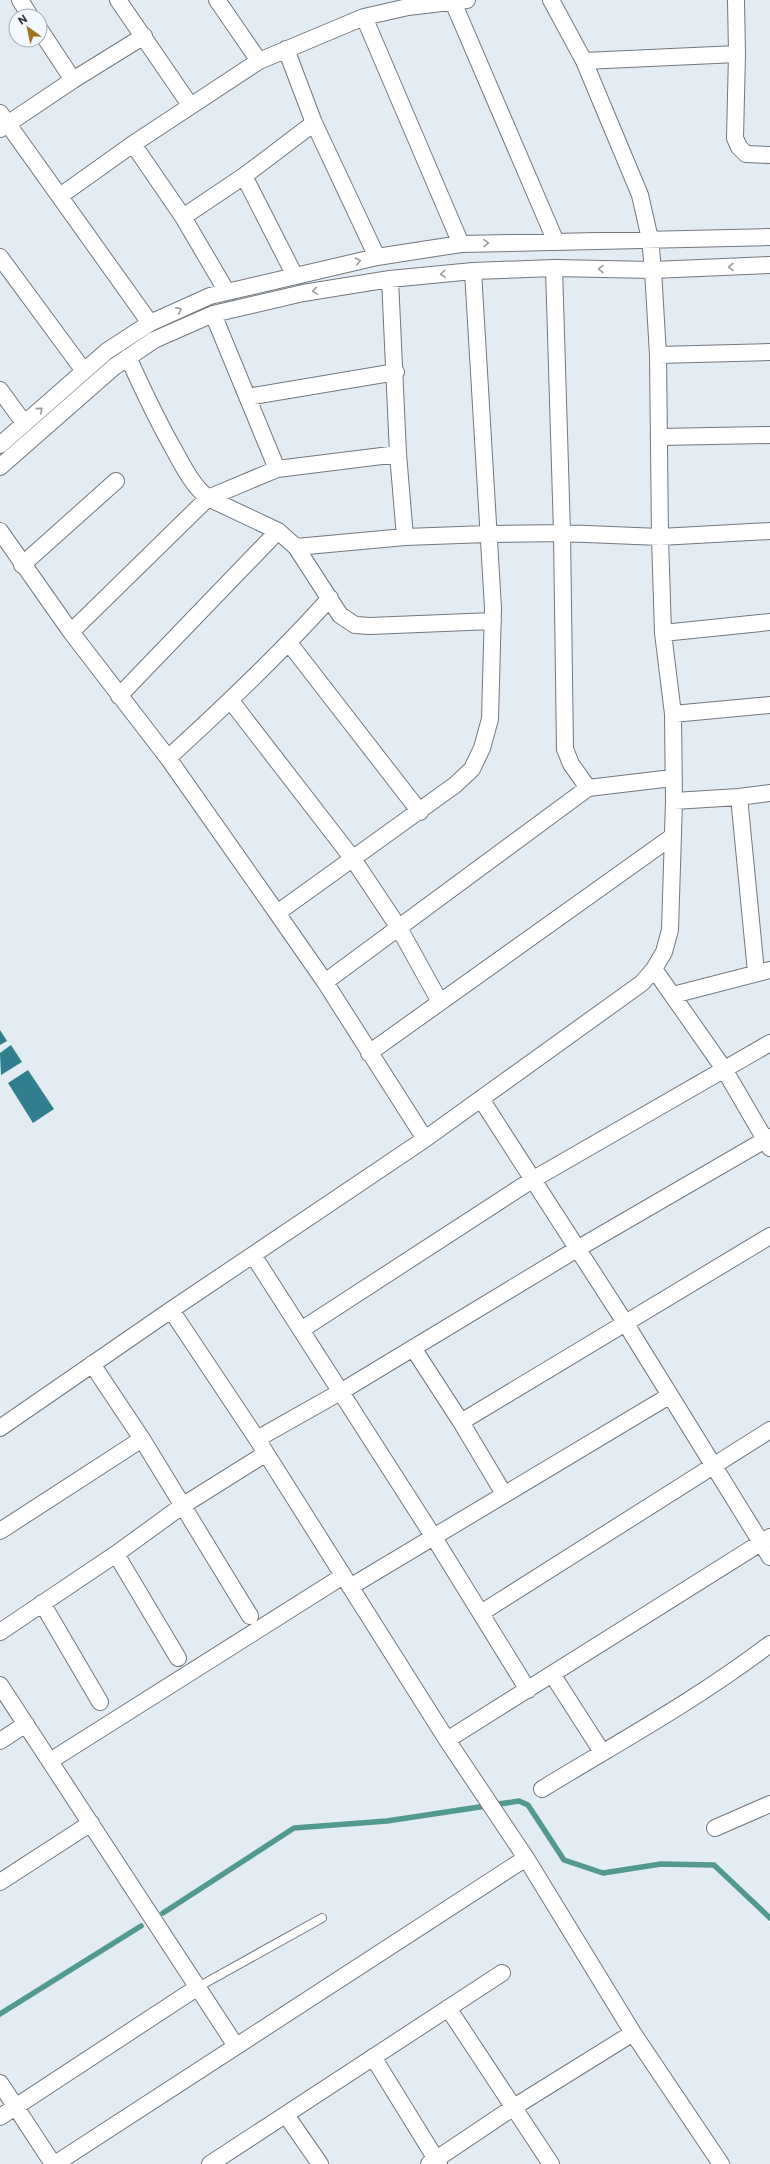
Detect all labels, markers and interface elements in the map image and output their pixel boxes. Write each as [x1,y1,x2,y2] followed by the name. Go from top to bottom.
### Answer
[8,8,48,48] north arrow
[15,11,29,27] text: N
[483,239,489,247] one-way arrow
[354,258,361,266] one-way arrow
[728,263,734,271] one-way arrow
[598,265,604,273] one-way arrow
[440,270,446,279] one-way arrow
[312,286,318,295] one-way arrow
[174,307,182,315] one-way arrow
[35,407,43,414] one-way arrow

